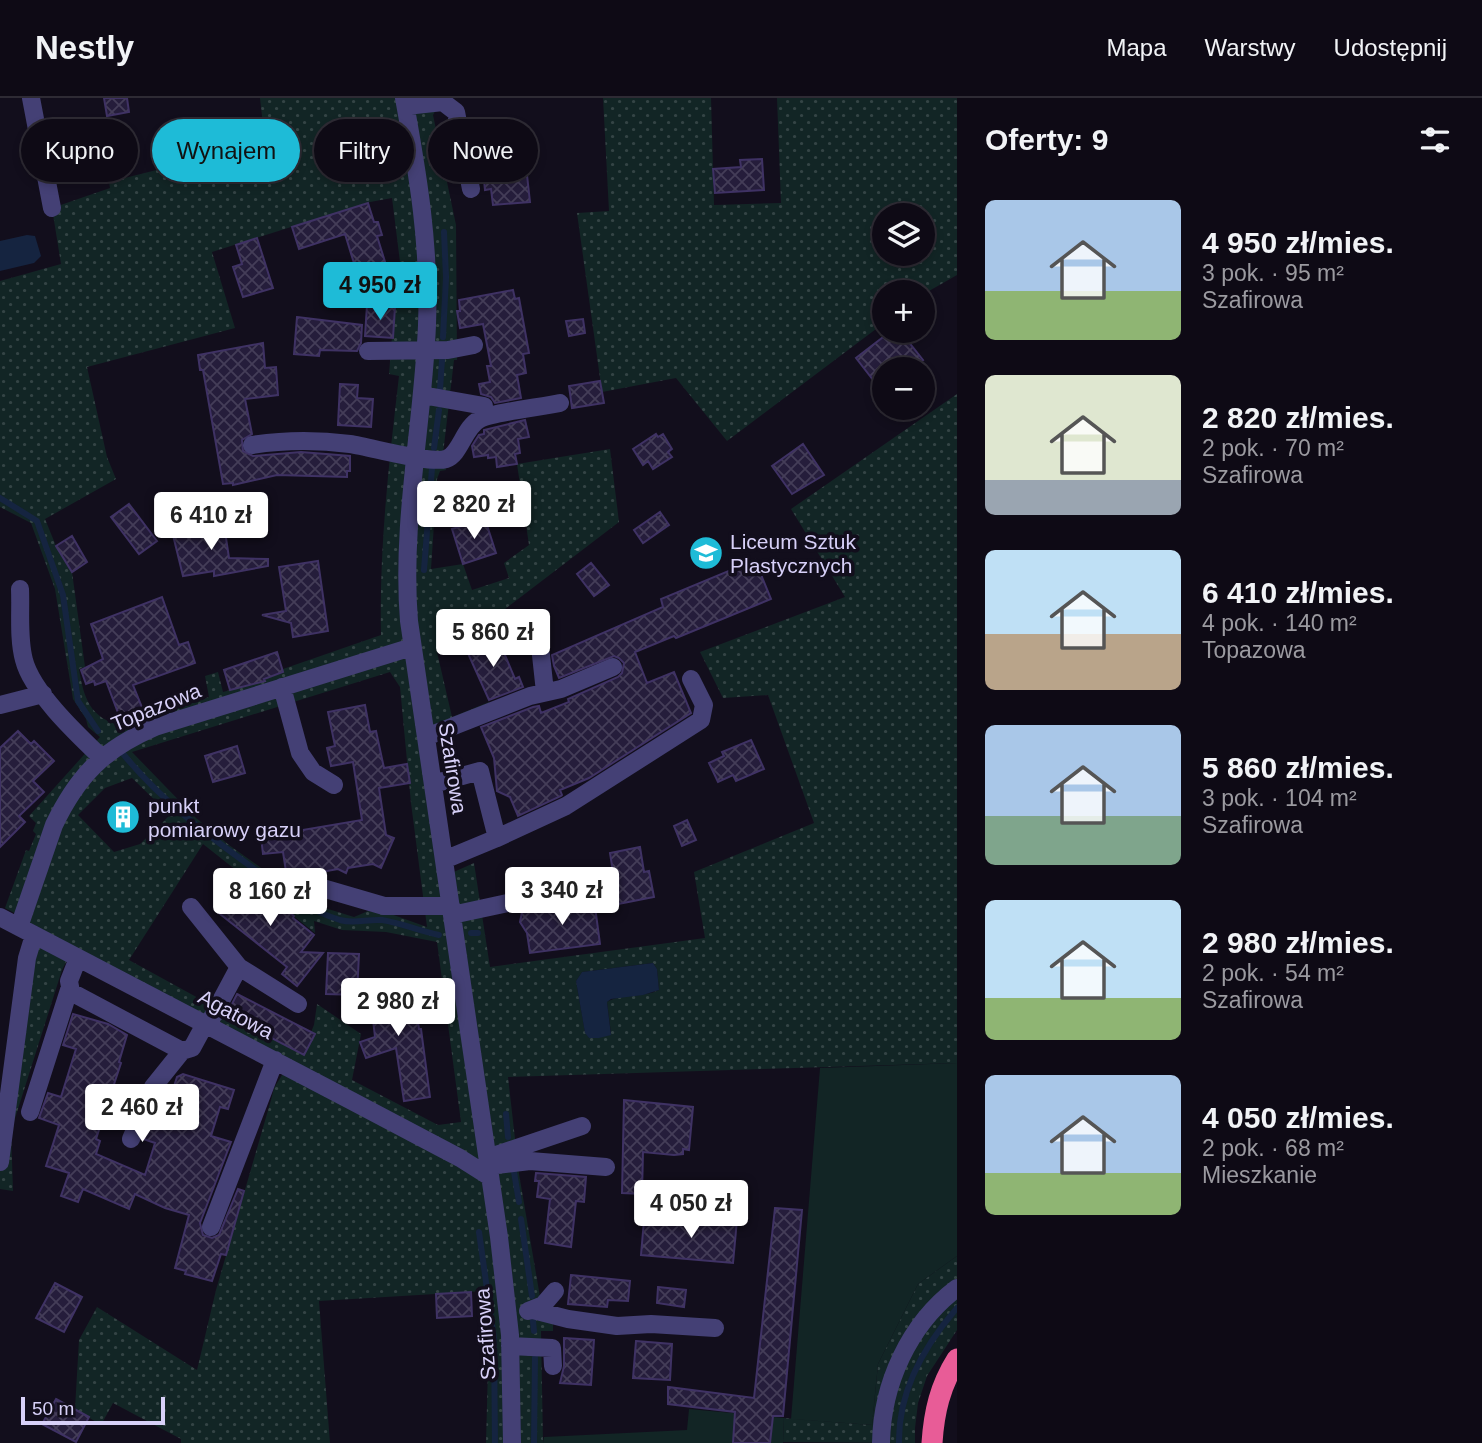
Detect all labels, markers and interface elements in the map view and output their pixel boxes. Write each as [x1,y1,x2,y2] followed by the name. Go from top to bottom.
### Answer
[35,29,134,66] text: Nestly
[1106,34,1166,61] text: Mapa
[1204,34,1296,61] text: Warstwy
[1334,34,1447,61] text: Udostępnij
[21,119,138,182] chip: Kupno
[152,119,300,182] chip: Wynajem
[314,119,414,182] chip: Filtry
[428,119,538,182] chip: Nowe
[1416,121,1454,159] icon: filters
[985,123,1108,156] text: Oferty: 9
[872,203,935,420] map controls
[872,203,935,266] button: layers
[1202,226,1394,259] text: 4 950 zł/mies.
[1041,228,1125,312] icon: home
[1202,260,1344,286] text: 3 pok. · 95 m²
[308,262,452,322] pin: 4 950 zł
[339,272,421,298] text: 4 950 zł
[872,280,935,343] button: +
[1202,287,1303,313] text: Szafirowa
[872,357,935,420] button: −
[1202,401,1394,434] text: 2 820 zł/mies.
[1041,403,1125,487] icon: home
[1202,435,1344,461] text: 2 pok. · 70 m²
[1202,462,1303,488] text: Szafirowa
[402,482,546,541] pin: 2 820 zł
[433,491,515,517] text: 2 820 zł
[139,492,283,552] pin: 6 410 zł
[170,502,252,528] text: 6 410 zł
[730,530,857,577] place label: Liceum Sztuk Plastycznych
[687,534,725,572] school or university icon: Liceum Sztuk Plastycznych
[1202,576,1394,609] text: 6 410 zł/mies.
[1041,578,1125,662] icon: home
[421,610,565,669] pin: 5 860 zł
[1202,610,1357,636] text: 4 pok. · 140 m²
[452,619,534,645] text: 5 860 zł
[1202,637,1306,663] text: Topazowa
[108,679,204,735] street label: Topazowa
[434,721,472,816] street label: Szafirowa
[1202,751,1394,784] text: 5 860 zł/mies.
[1041,753,1125,837] icon: home
[1202,785,1357,811] text: 3 pok. · 104 m²
[148,794,301,841] place label: punkt pomiarowy gazu
[104,798,142,836] building icon: punkt pomiarowy gazu
[1202,812,1303,838] text: Szafirowa
[198,868,342,928] pin: 8 160 zł
[490,868,634,927] pin: 3 340 zł
[521,877,603,903] text: 3 340 zł
[229,878,311,904] text: 8 160 zł
[1202,926,1394,959] text: 2 980 zł/mies.
[1041,928,1125,1012] icon: home
[1202,960,1344,986] text: 2 pok. · 54 m²
[326,978,470,1038] pin: 2 980 zł
[195,985,278,1043] street label: Agatowa
[1202,987,1303,1013] text: Szafirowa
[357,988,439,1014] text: 2 980 zł
[70,1084,214,1144] pin: 2 460 zł
[101,1094,183,1120] text: 2 460 zł
[1202,1101,1394,1134] text: 4 050 zł/mies.
[1041,1103,1125,1187] icon: home
[1202,1135,1344,1161] text: 2 pok. · 68 m²
[1202,1162,1317,1188] text: Mieszkanie
[619,1180,763,1240] pin: 4 050 zł
[650,1190,732,1216] text: 4 050 zł
[470,1287,500,1381] street label: Szafirowa
[21,1394,164,1426] scale bar
[32,1398,74,1419] text: 50 m

